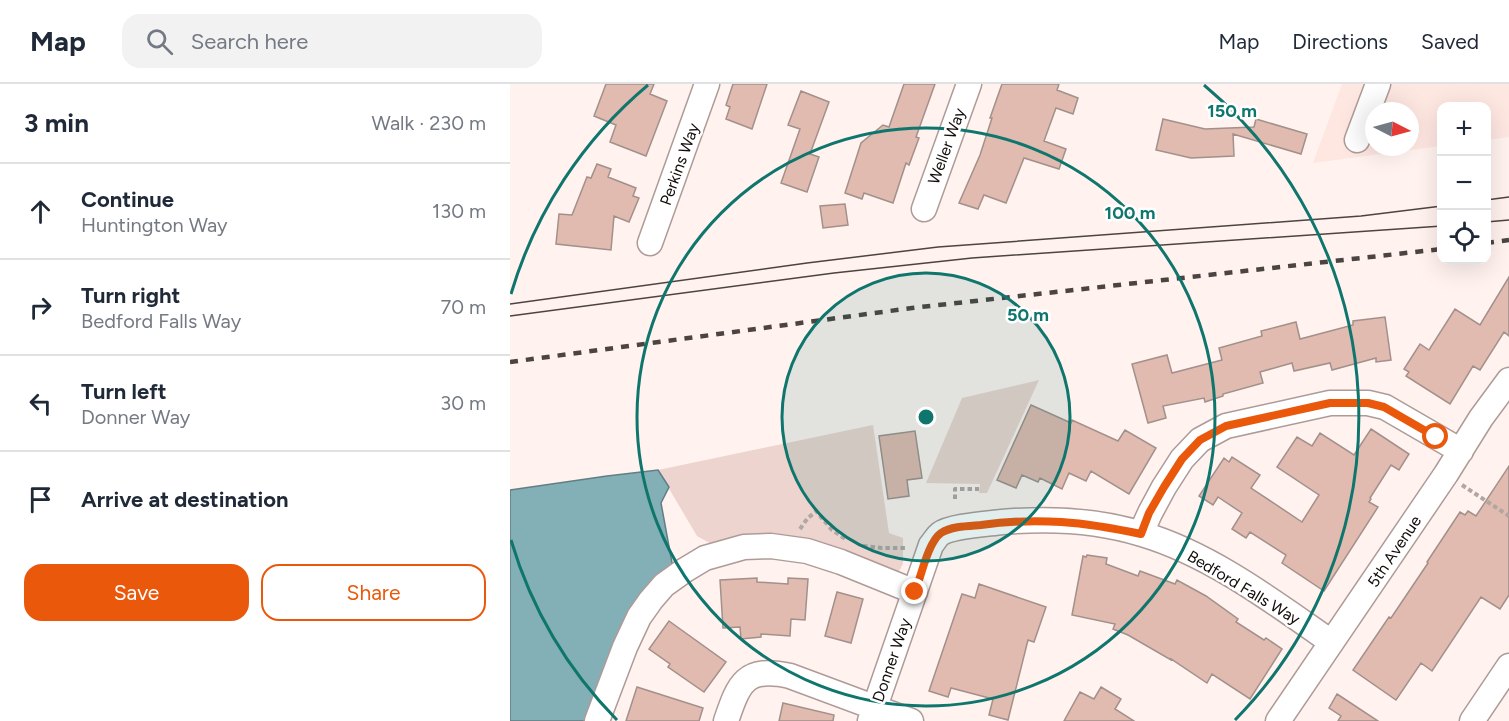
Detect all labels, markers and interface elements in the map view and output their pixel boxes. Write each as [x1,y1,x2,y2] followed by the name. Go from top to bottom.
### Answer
[122,14,542,68] search box
[30,24,86,58] text: Map
[143,25,176,58] icon: search
[191,28,308,55] text: Search here
[1218,29,1259,54] text: Map
[1292,29,1388,54] text: Directions
[1421,29,1479,54] text: Saved
[1207,100,1257,122] text: 150 m
[1365,102,1419,156] north arrow
[1437,102,1491,264] map controls
[1437,102,1491,156] button: +
[924,105,969,187] street label: Weller Way
[24,107,89,139] text: 3 min
[372,111,486,135] text: Walk · 230 m
[656,120,703,208] street label: Perkins Way
[1437,156,1491,210] button: −
[81,186,174,213] text: Continue
[24,195,57,228] icon: ahead
[432,199,486,223] text: 130 m
[1105,202,1155,224] text: 100 m
[1437,210,1491,264] button: locate
[81,213,228,237] text: Huntington Way
[81,282,180,309] text: Turn right
[24,291,57,324] icon: right
[440,295,486,319] text: 70 m
[1007,304,1049,326] text: 50 m
[81,309,241,333] text: Bedford Falls Way
[81,378,167,405] text: Turn left
[24,387,57,420] icon: left
[440,391,486,415] text: 30 m
[81,405,190,429] text: Donner Way
[916,407,936,427] centre of rings
[1422,423,1448,449] route start
[24,483,57,516] icon: arrive
[81,486,289,513] text: Arrive at destination
[1364,512,1425,591] street label: 5th Avenue
[1184,546,1304,629] street label: Bedford Falls Way
[24,564,249,621] button: Save
[261,564,486,621] button: Share
[901,578,927,604] route end
[868,615,915,705] street label: Donner Way

